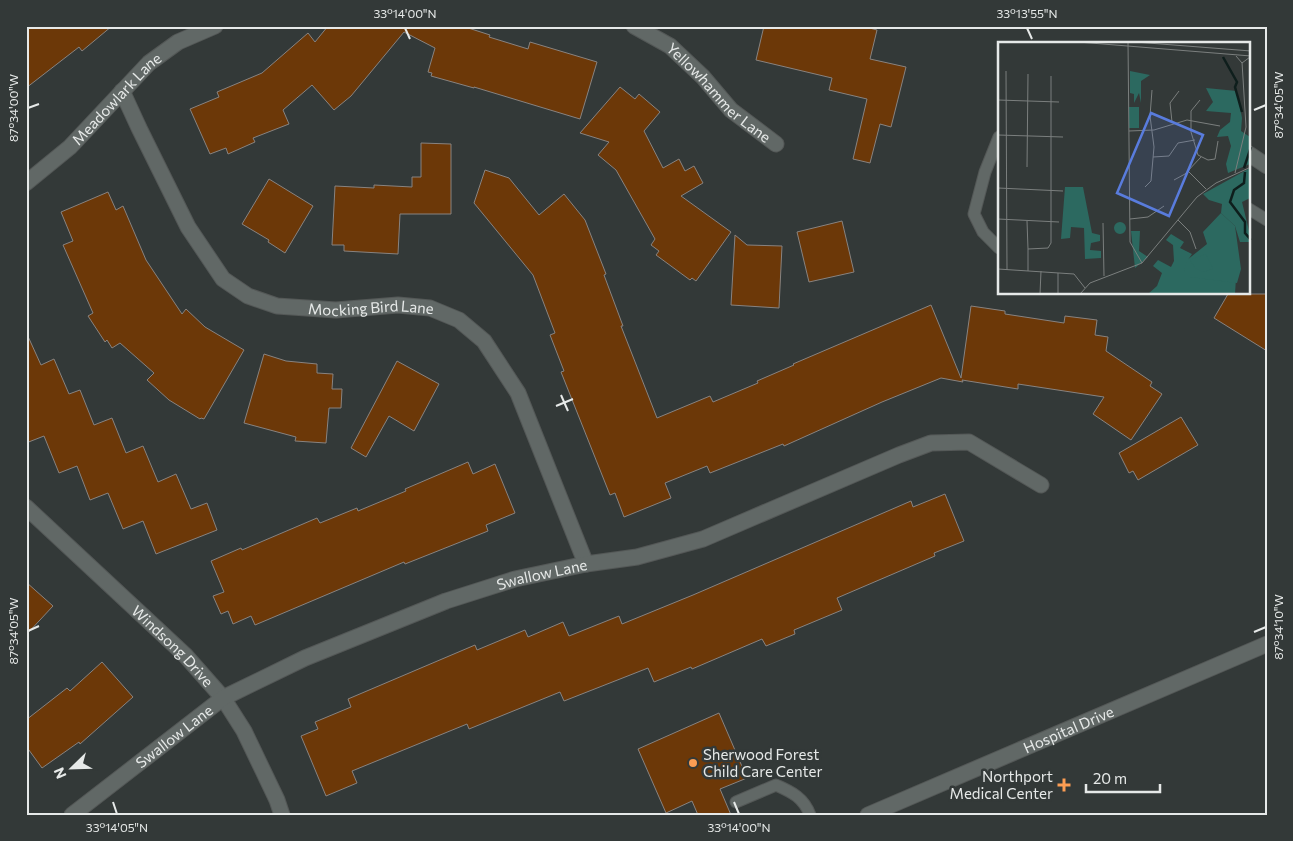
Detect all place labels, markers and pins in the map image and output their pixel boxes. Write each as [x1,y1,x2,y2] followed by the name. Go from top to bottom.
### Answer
[703,745,822,780] place label: Sherwood Forest Child Care Center
[687,757,699,769] marker: Sherwood Forest Child Care Center
[950,767,1053,802] place label: Northport Medical Center
[1057,778,1071,792] marker: Northport Medical Center

